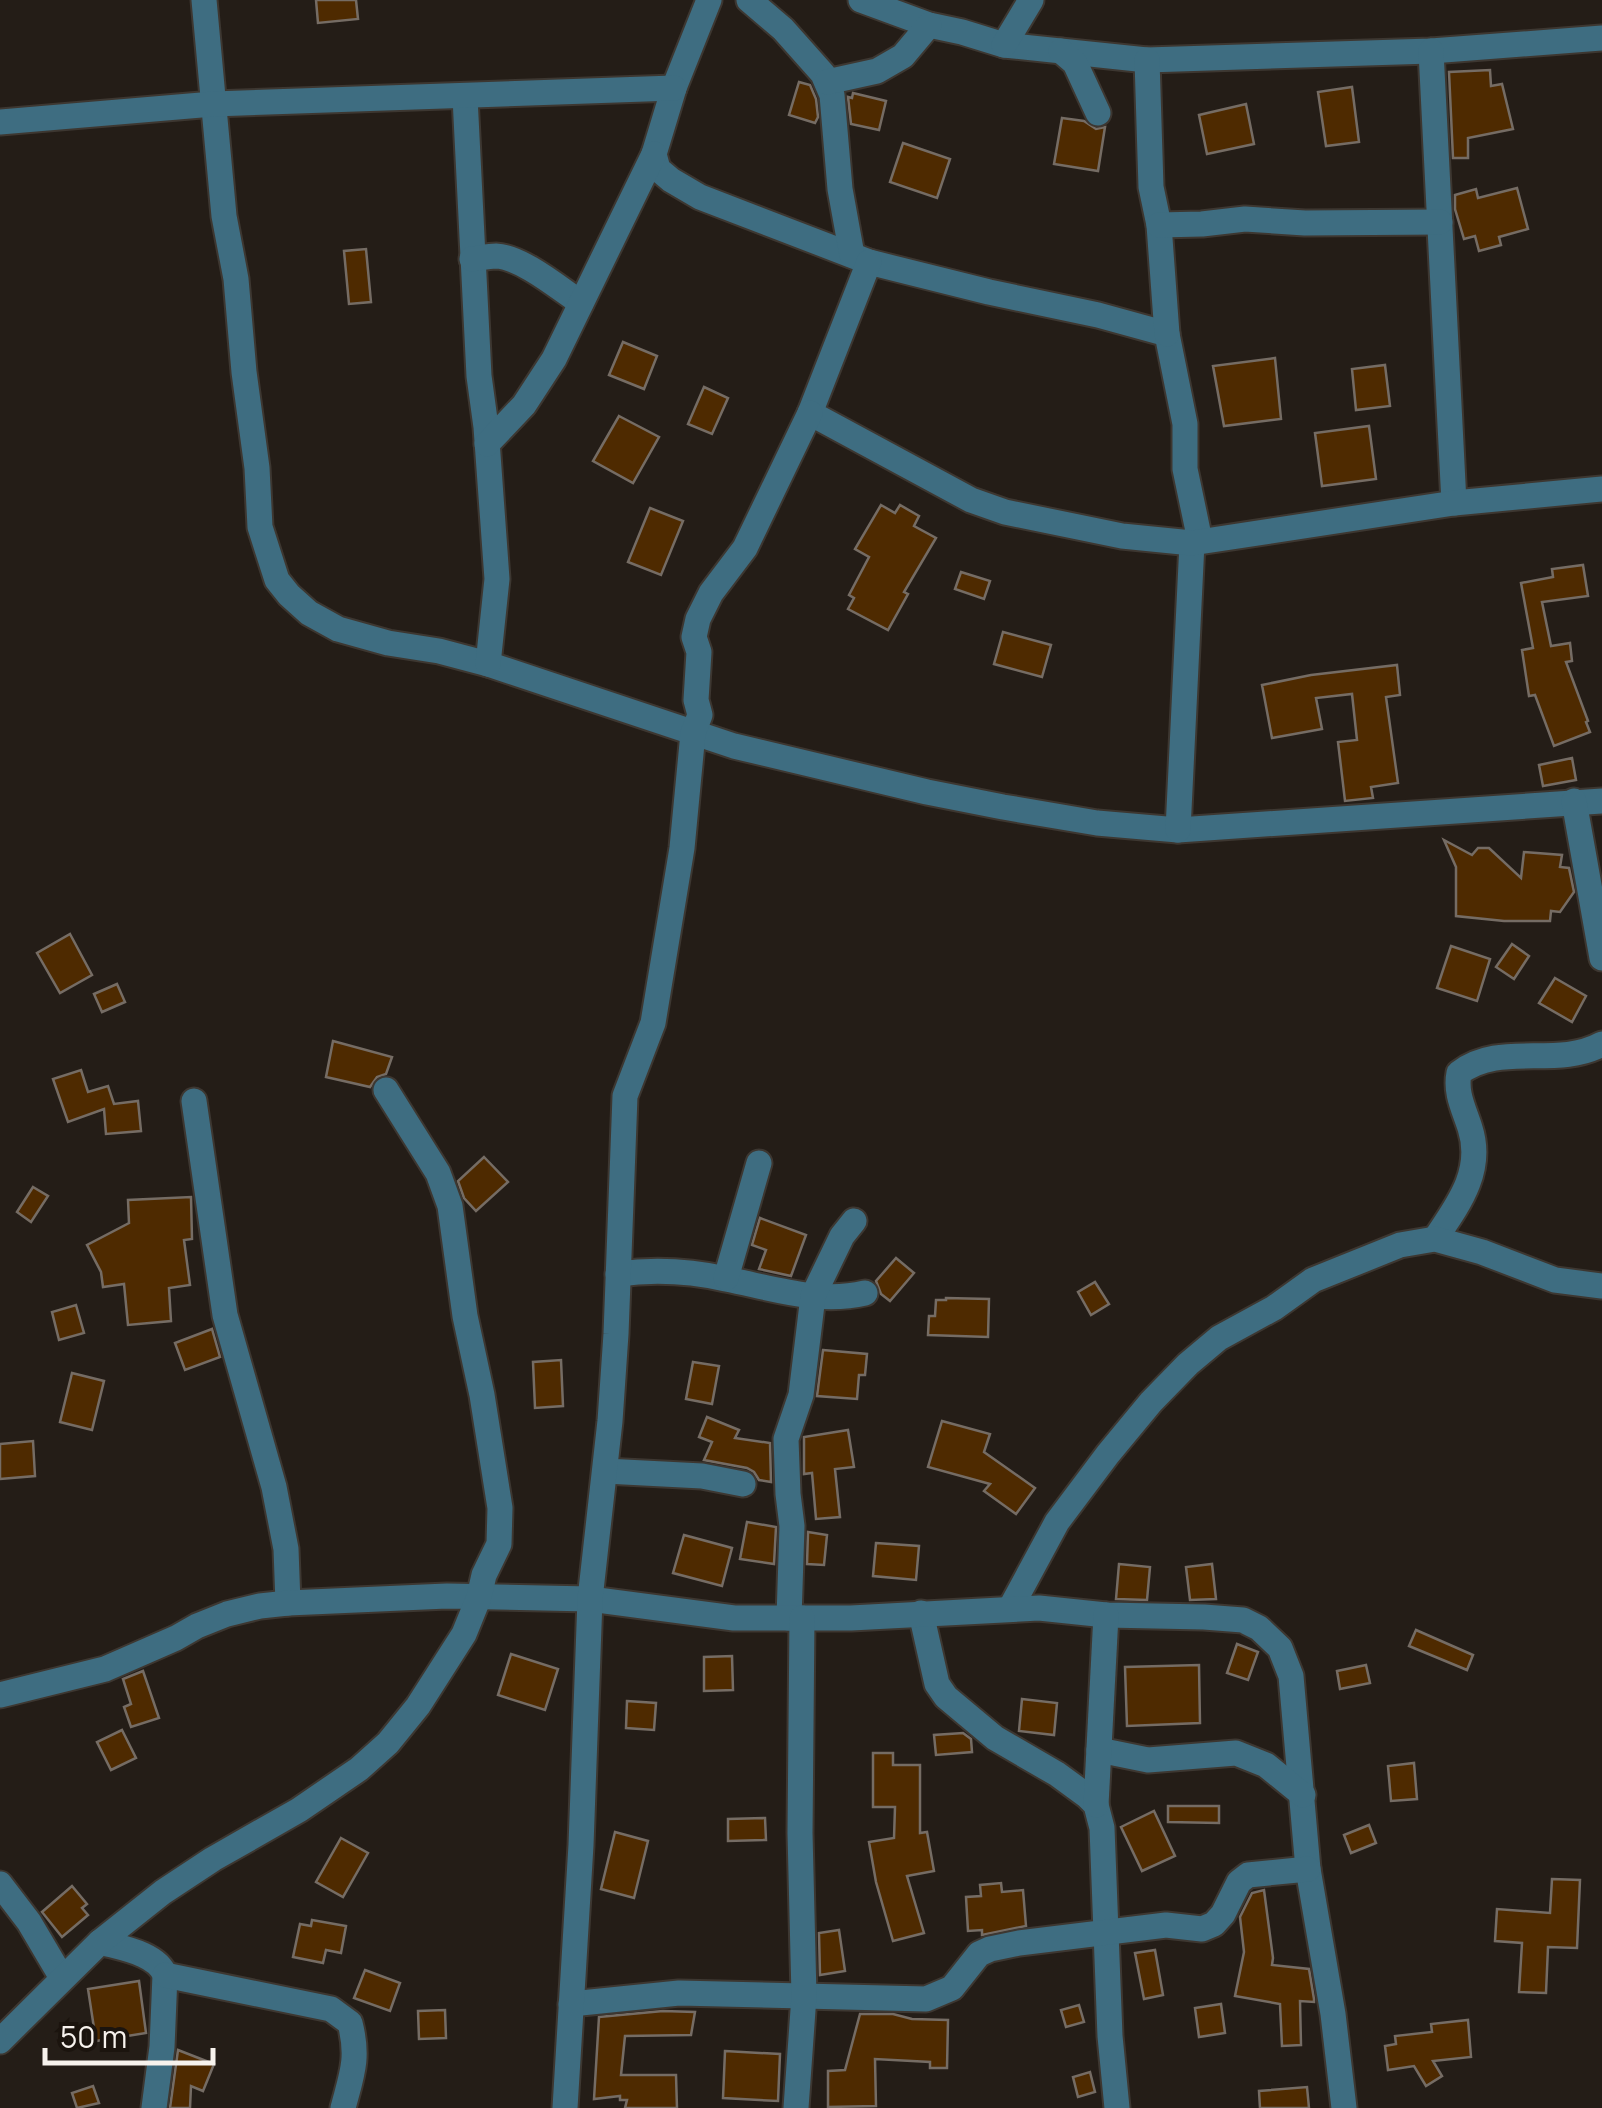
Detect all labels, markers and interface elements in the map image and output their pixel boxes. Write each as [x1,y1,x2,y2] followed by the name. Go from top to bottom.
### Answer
[45,2003,212,2065] scale bar
[60,2016,127,2057] text: 50 m

